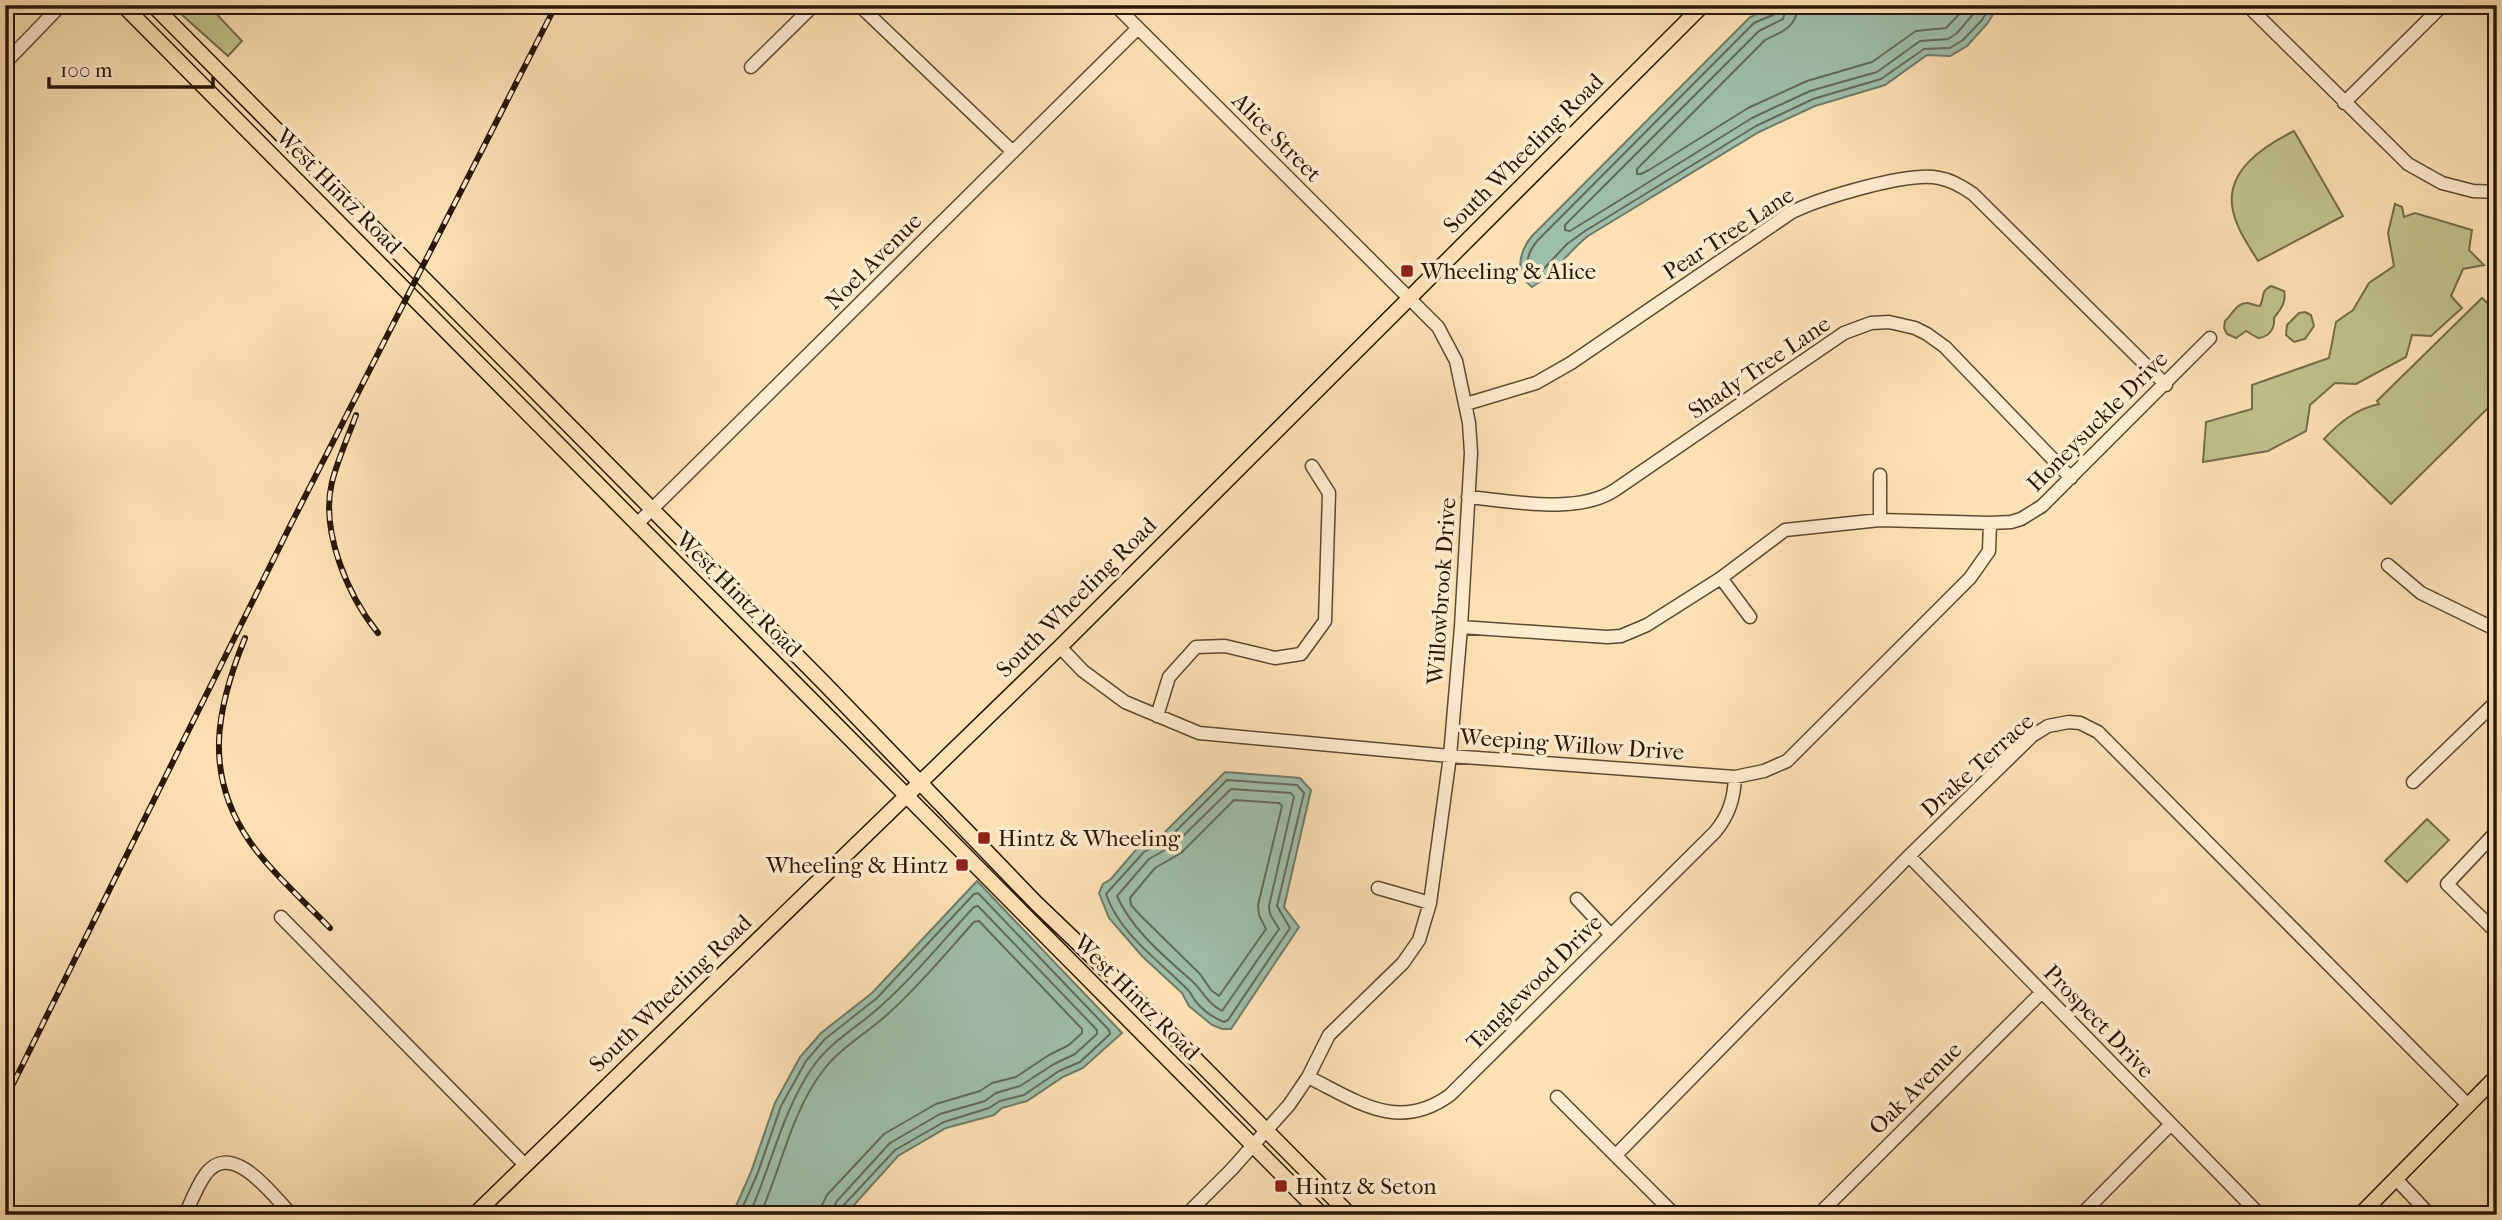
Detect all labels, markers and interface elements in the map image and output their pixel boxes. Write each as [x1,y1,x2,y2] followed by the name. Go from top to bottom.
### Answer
[49,46,214,90] scale bar
[60,58,113,82] text: 100 m
[1438,67,1609,239] street label: South Wheeling Road
[1226,86,1327,188] street label: Alice Street
[269,122,407,260] street label: West Hintz Road
[1658,181,1799,286] street label: Pear Tree Lane
[819,207,927,315] street label: Noel Avenue
[1420,258,1596,285] place label: Wheeling & Alice
[1399,263,1415,279] marker: Wheeling & Alice
[1683,310,1835,425] street label: Shady Tree Lane
[2021,345,2173,497] street label: Honeysuckle Drive
[1421,496,1462,687] street label: Willowbrook Drive
[991,511,1162,683] street label: South Wheeling Road
[669,525,807,663] street label: West Hintz Road
[1915,708,2039,823] street label: Drake Terrace
[1458,723,1685,766] street label: Weeping Willow Drive
[998,825,1181,852] place label: Hintz & Wheeling
[976,830,992,846] marker: Hintz & Wheeling
[765,852,948,879] place label: Wheeling & Hintz
[954,857,970,873] marker: Wheeling & Hintz
[584,909,757,1078] street label: South Wheeling Road
[1461,909,1608,1056] street label: Tanglewood Drive
[1067,928,1205,1066] street label: West Hintz Road
[2038,959,2159,1084] street label: Prospect Drive
[1863,1036,1967,1140] street label: Oak Avenue
[1295,1173,1437,1200] place label: Hintz & Seton
[1273,1178,1289,1194] marker: Hintz & Seton

